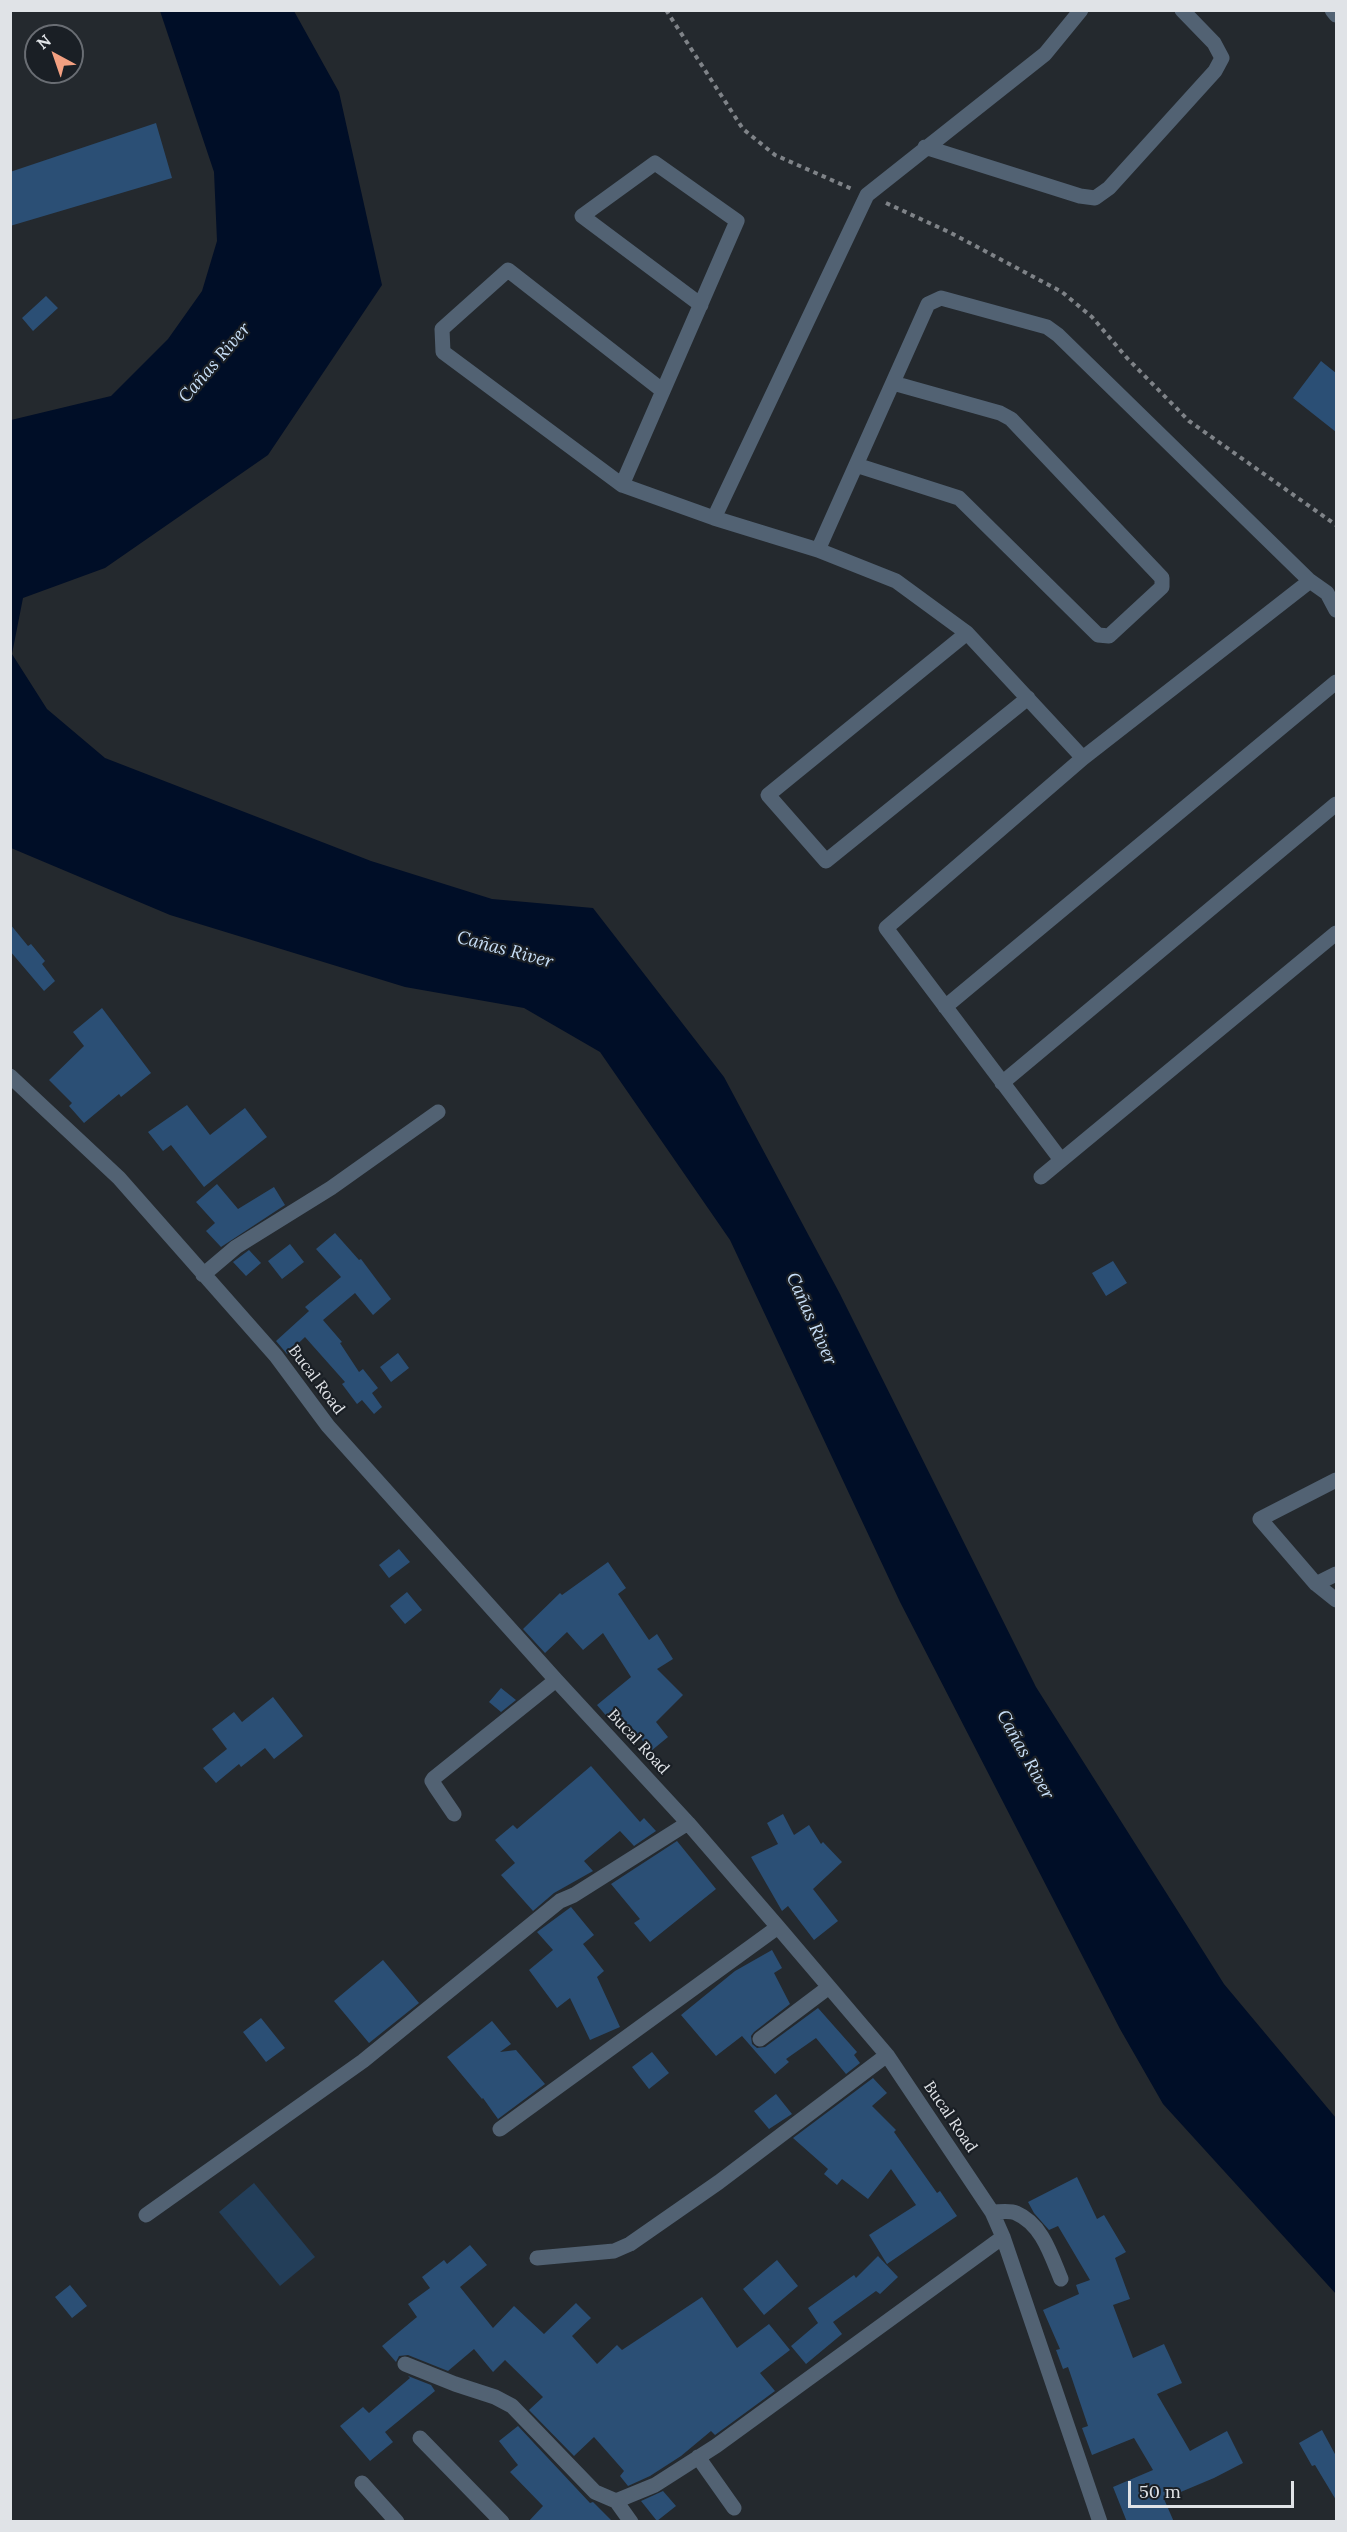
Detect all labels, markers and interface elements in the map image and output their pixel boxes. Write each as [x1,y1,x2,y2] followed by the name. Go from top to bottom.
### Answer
[24,24,84,84] north arrow
[33,30,55,53] text: N
[174,319,256,407] water label: Cañas River
[454,927,556,973] water label: Cañas River
[781,1269,841,1369] water label: Cañas River
[284,1342,348,1418] street label: Bucal Road
[603,1706,673,1778] street label: Bucal Road
[992,1707,1058,1803] water label: Cañas River
[919,2078,981,2156] street label: Bucal Road
[1131,2469,1298,2507] scale bar
[1139,2480,1181,2503] text: 50 m

